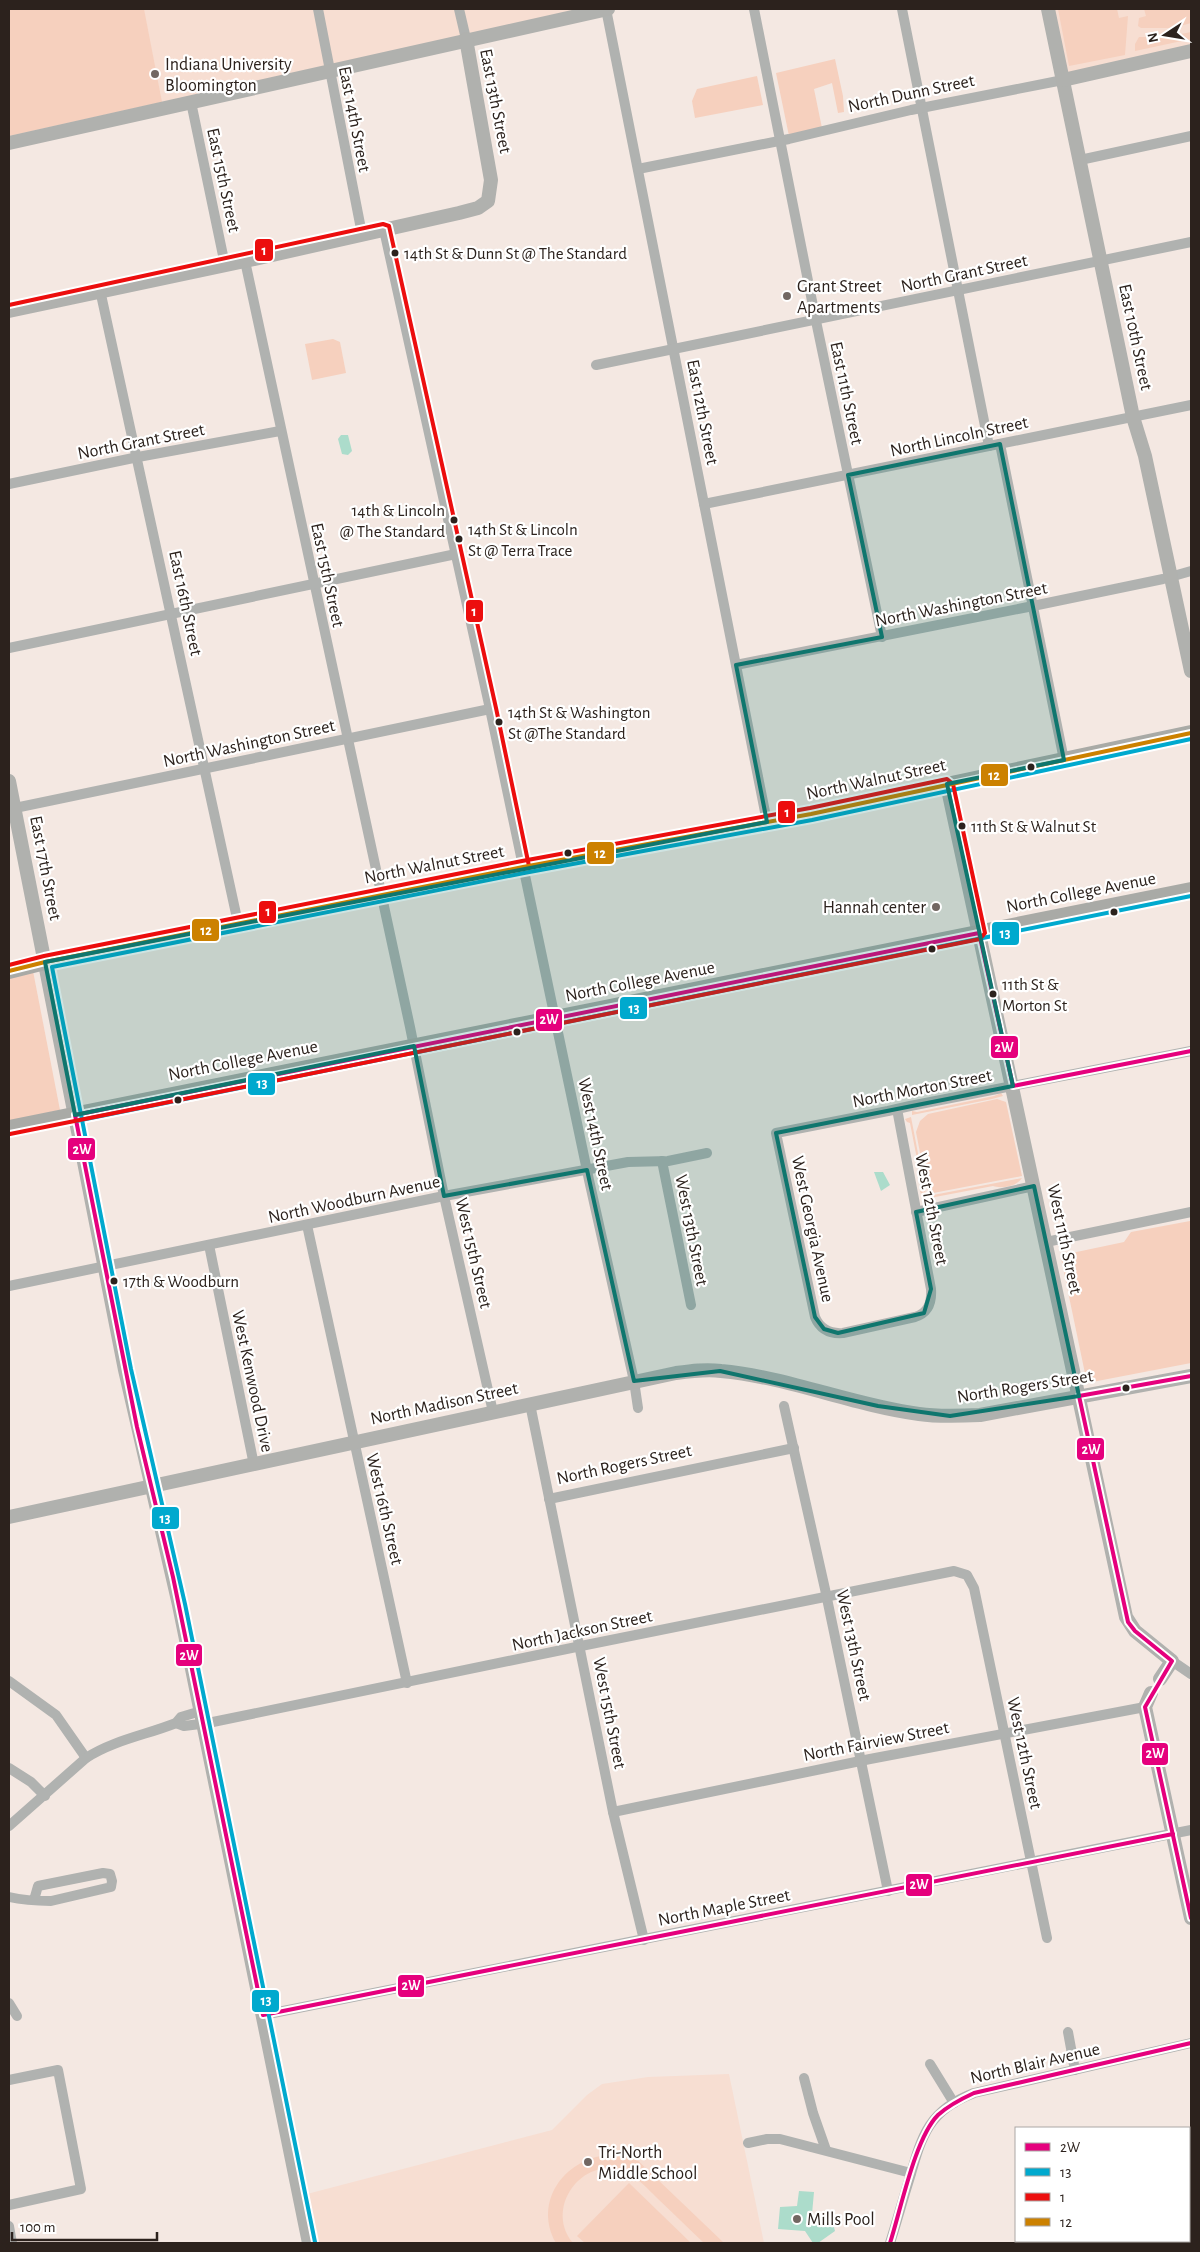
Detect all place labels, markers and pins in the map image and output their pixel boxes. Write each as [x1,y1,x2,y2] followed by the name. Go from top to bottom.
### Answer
[165,56,292,95] place label: Indiana University Bloomington
[149,68,161,80] marker: Indiana University Bloomington
[404,245,627,262] place label: 14th St & Dunn St @ The Standard
[390,248,400,258] marker: 14th St & Dunn St @ The Standard
[797,278,882,317] place label: Grant Street Apartments
[781,290,793,302] marker: Grant Street Apartments
[340,502,445,540] place label: 14th & Lincoln @ The Standard
[449,515,459,525] marker: 14th & Lincoln @ The Standard
[468,521,578,559] place label: 14th St & Lincoln St @ Terra Trace
[454,534,464,544] marker: 14th St & Lincoln St @ Terra Trace
[508,704,651,742] place label: 14th St & Washington St @The Standard
[494,717,504,727] marker: 14th St & Washington St @The Standard
[1026,762,1036,772] unlabelled marker
[971,818,1097,835] place label: 11th St & Walnut St
[957,821,967,831] marker: 11th St & Walnut St
[563,848,573,858] unlabelled marker
[823,899,926,917] place label: Hannah center
[930,901,942,913] marker: Hannah center
[1109,907,1119,917] unlabelled marker
[927,944,937,954] unlabelled marker
[1002,976,1068,1014] place label: 11th St & Morton St
[988,989,998,999] marker: 11th St & Morton St
[512,1027,522,1037] unlabelled marker
[173,1095,183,1105] unlabelled marker
[123,1273,239,1290] place label: 17th & Woodburn
[109,1276,119,1286] marker: 17th & Woodburn
[1121,1383,1131,1393] unlabelled marker
[598,2144,697,2183] place label: Tri-North Middle School
[582,2156,594,2168] marker: Tri-North Middle School
[807,2211,875,2229] place label: Mills Pool
[791,2213,803,2225] marker: Mills Pool

